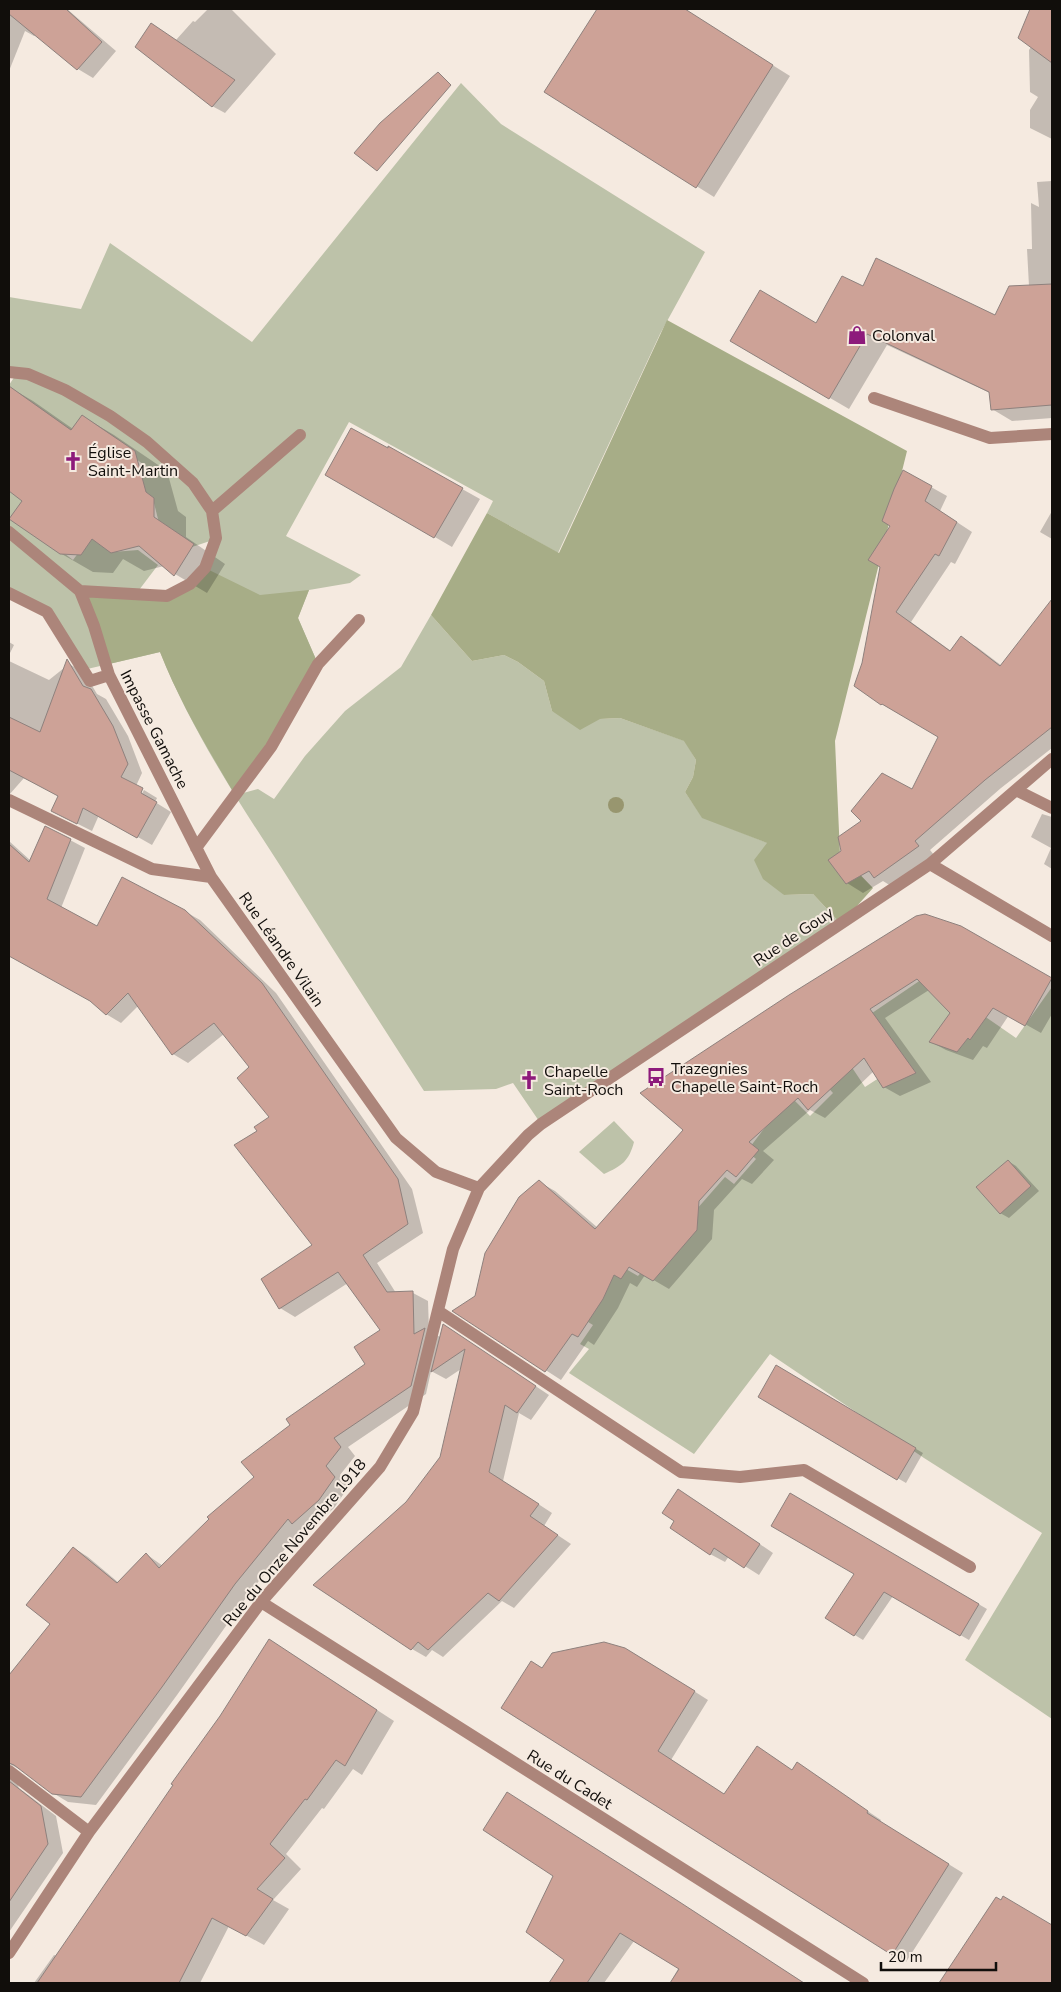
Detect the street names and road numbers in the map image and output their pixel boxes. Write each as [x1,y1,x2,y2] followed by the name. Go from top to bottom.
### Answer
[115,666,194,793] street label: Impasse Gamache
[233,888,329,1011] street label: Rue Léandre Vilain
[749,902,838,972] street label: Rue de Gouy
[218,1454,372,1631] street label: Rue du Onze Novembre 1918
[522,1745,617,1815] street label: Rue du Cadet

